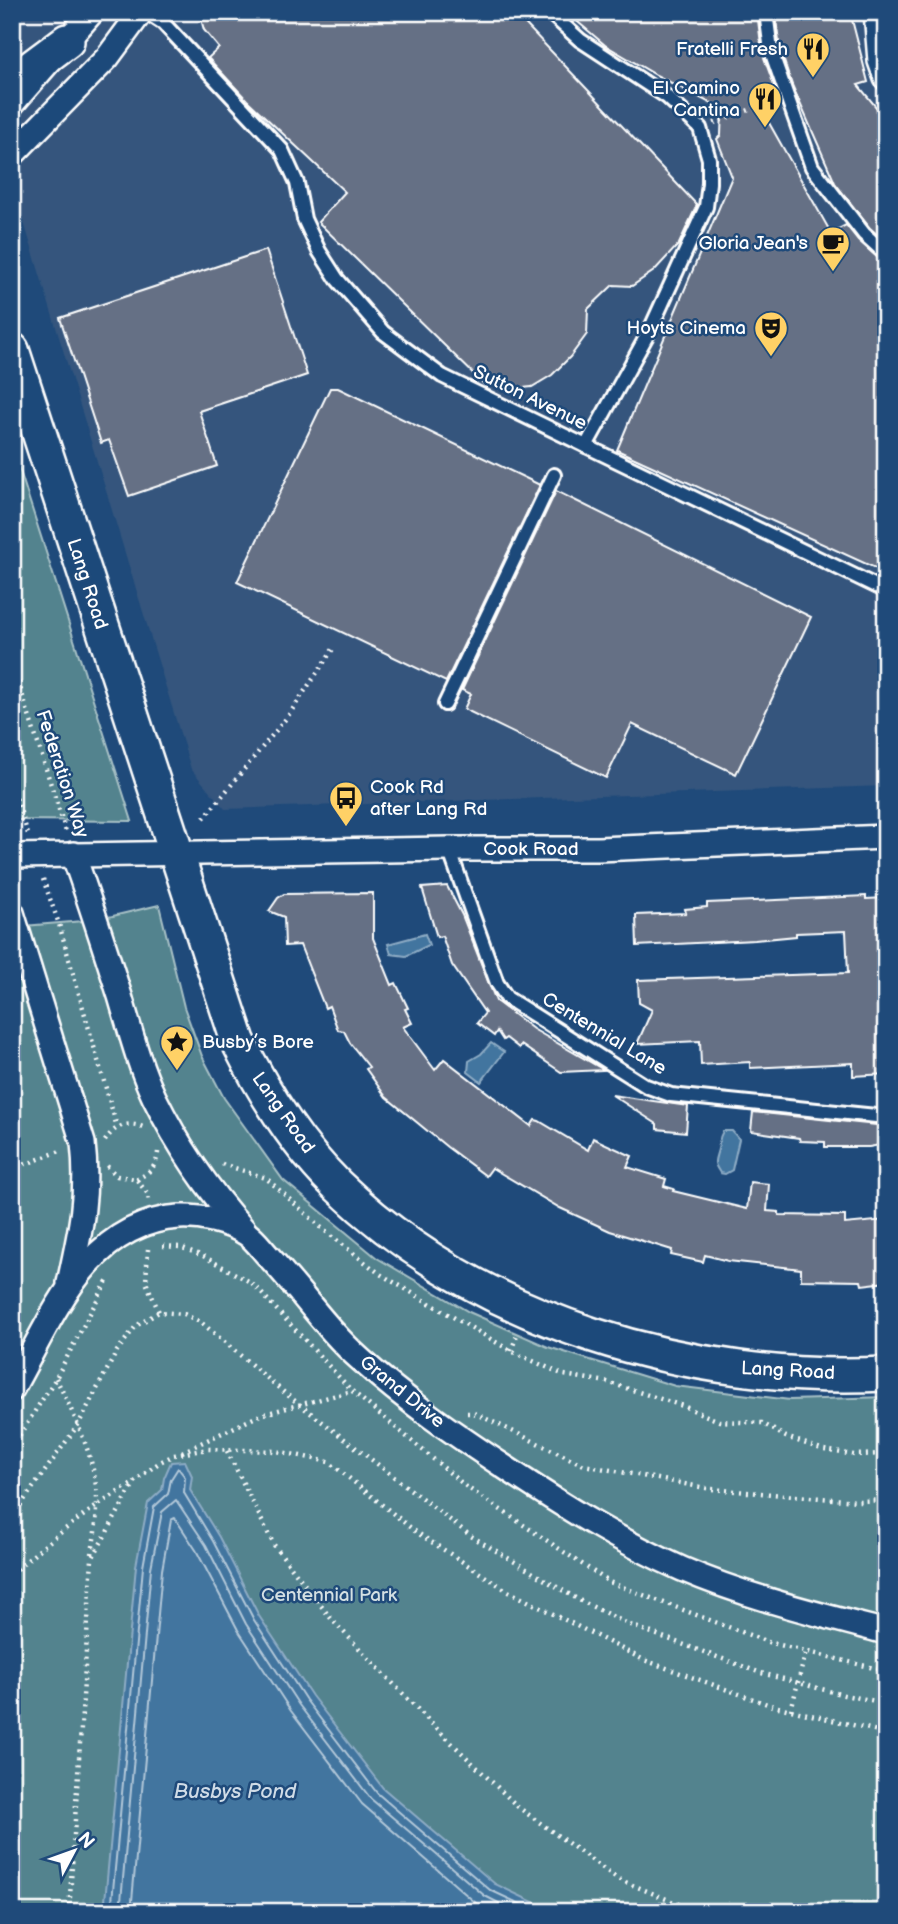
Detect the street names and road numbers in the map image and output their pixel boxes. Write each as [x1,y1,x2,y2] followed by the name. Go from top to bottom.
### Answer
[469,361,591,435] street label: Sutton Avenue
[62,536,112,632] street label: Lang Road
[30,707,94,841] street label: Federation Way
[483,838,579,861] street label: Cook Road
[538,988,670,1080] street label: Centennial Lane
[247,1068,319,1158] street label: Lang Road
[355,1351,449,1433] street label: Grand Drive
[741,1357,835,1385] street label: Lang Road

